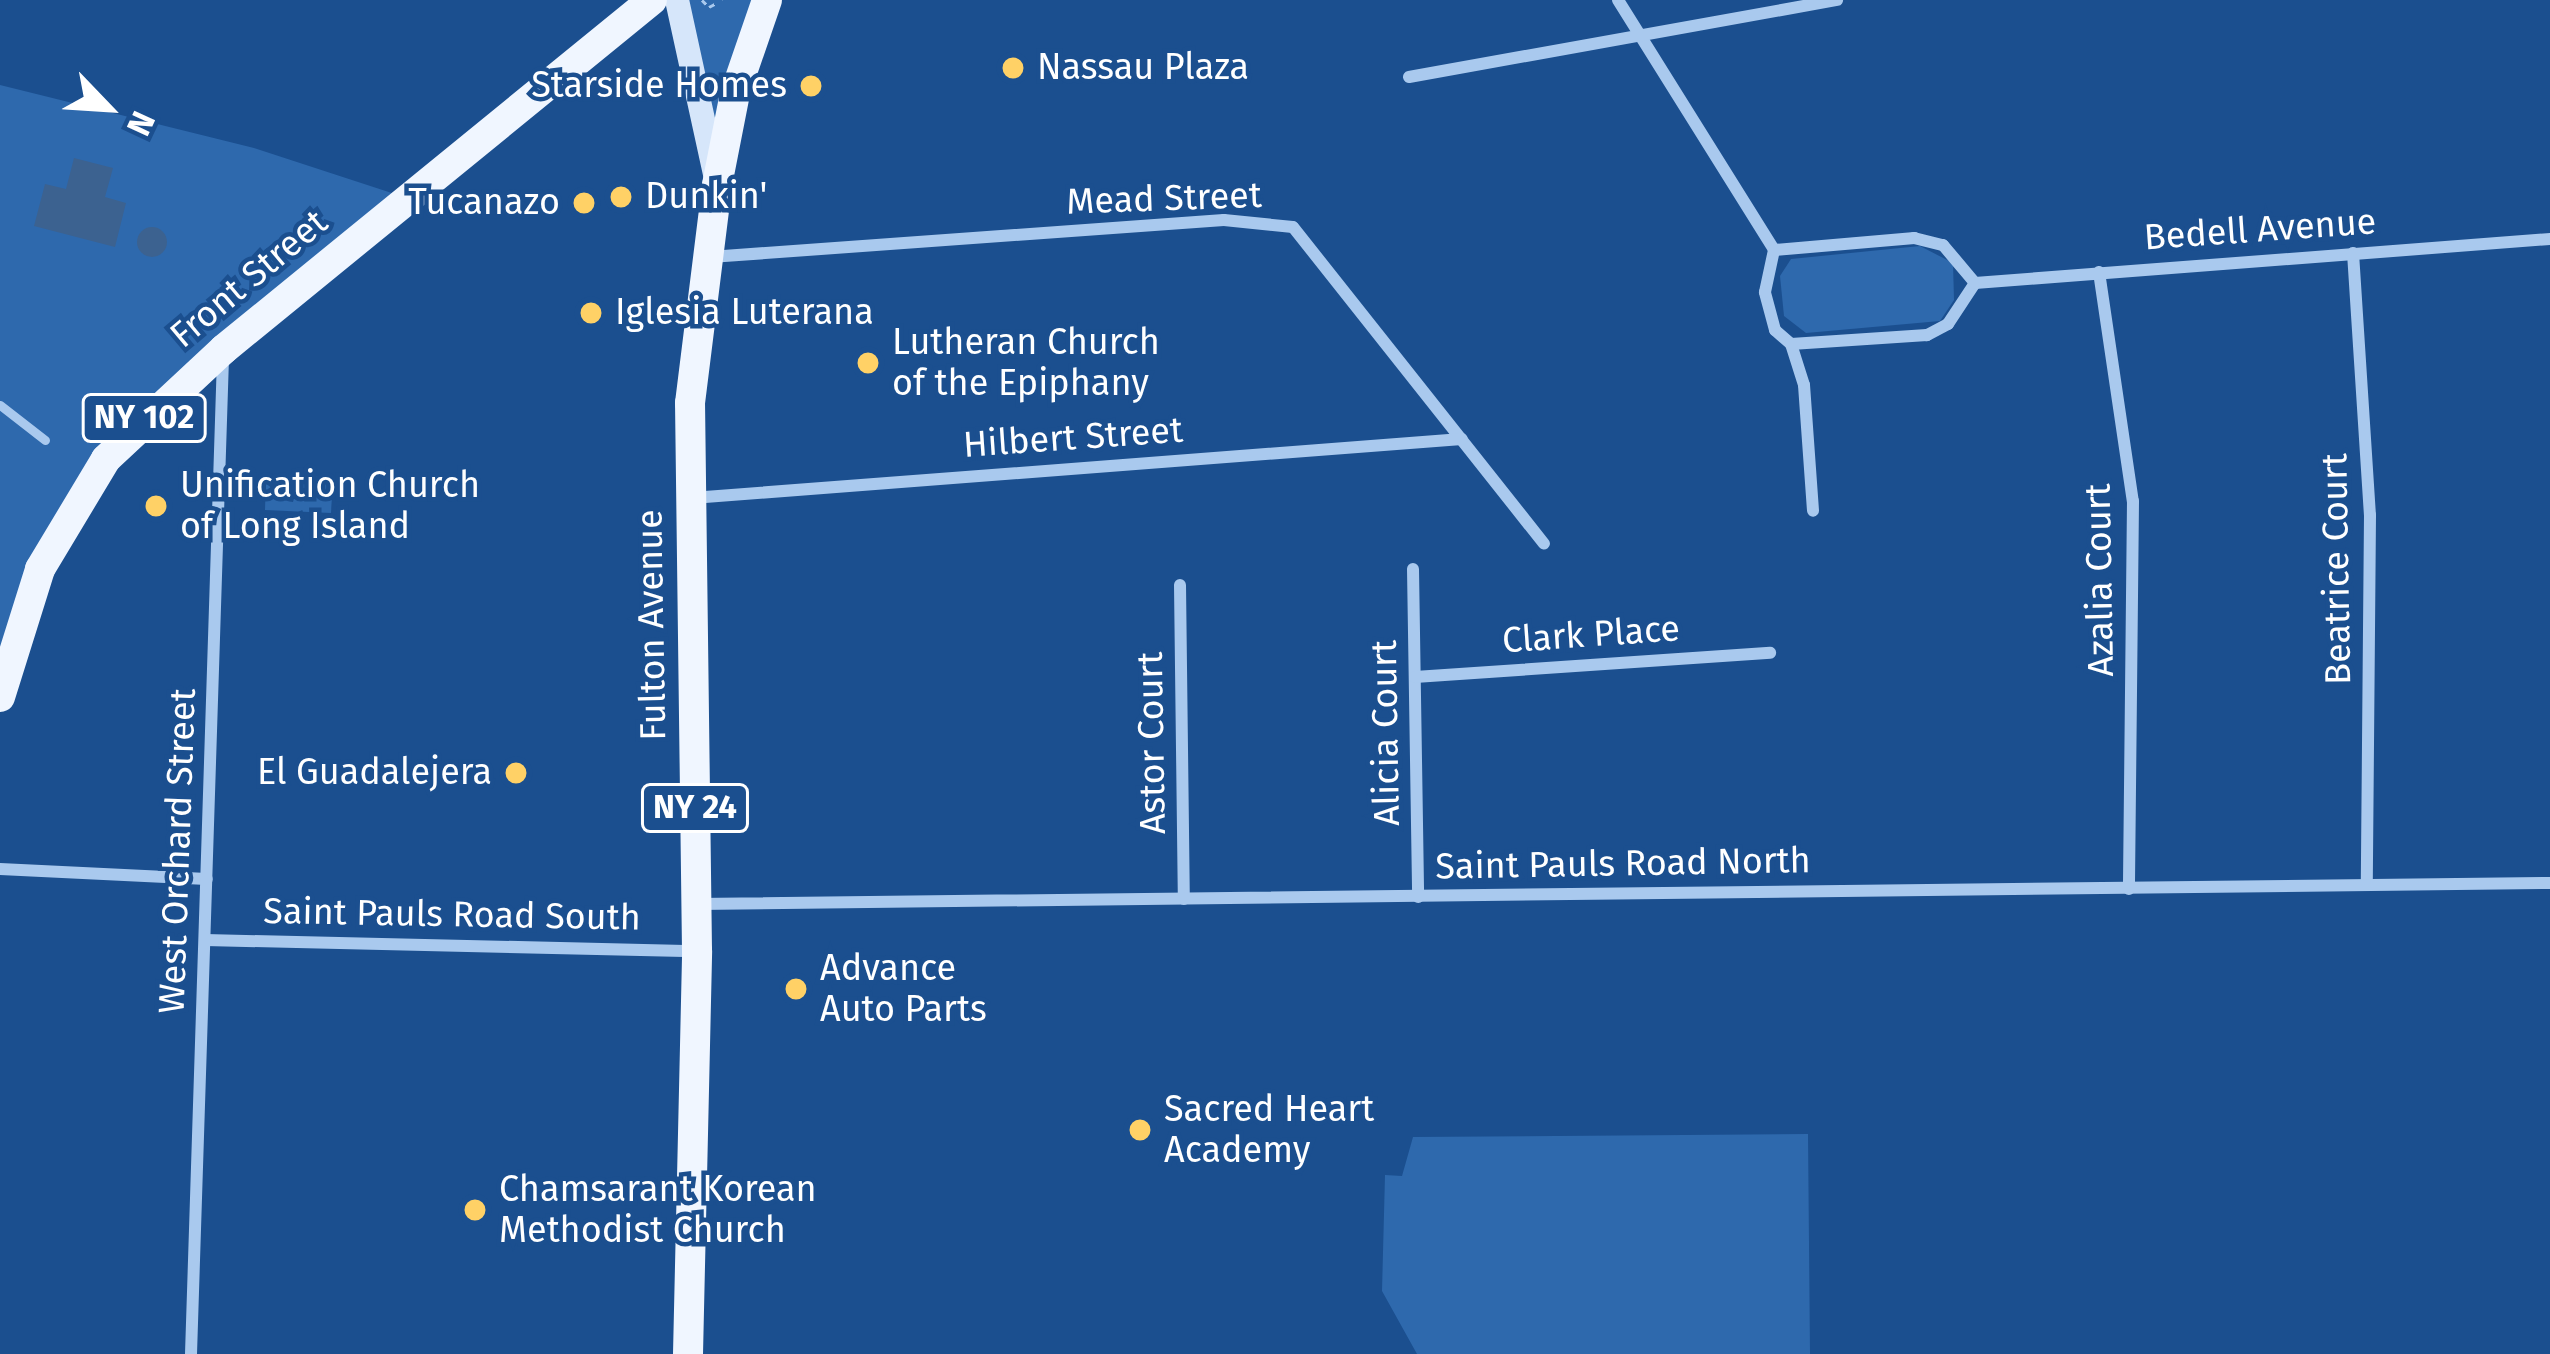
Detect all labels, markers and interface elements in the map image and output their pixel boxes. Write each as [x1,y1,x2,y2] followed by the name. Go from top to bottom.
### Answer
[1037,46,1249,90] place label: Nassau Plaza
[48,48,168,168] north arrow
[1000,55,1026,81] marker: Nassau Plaza
[531,64,787,108] place label: Starside Homes
[798,73,824,99] marker: Starside Homes
[118,105,163,142] text: N
[1066,174,1262,224] street label: Mead Street
[645,175,767,219] place label: Dunkin'
[408,181,560,225] place label: Tucanazo
[608,184,634,210] marker: Dunkin'
[571,190,597,216] marker: Tucanazo
[2142,200,2378,260] street label: Bedell Avenue
[162,201,336,357] street label: Front Street
[615,291,874,335] place label: Iglesia Luterana
[578,300,604,326] marker: Iglesia Luterana
[892,320,1160,405] place label: Lutheran Church of the Epiphany
[855,350,881,376] marker: Lutheran Church of the Epiphany
[81,391,207,445] road number: NY 102
[962,409,1184,467] street label: Hilbert Street
[2313,453,2361,685] street label: Beatrice Court
[180,463,480,548] place label: Unification Church of Long Island
[2077,483,2123,677] street label: Azalia Court
[143,493,169,519] marker: Unification Church of Long Island
[628,509,676,741] street label: Fulton Avenue
[1501,607,1681,663] street label: Clark Place
[1363,640,1409,826] street label: Alicia Court
[1129,651,1175,835] street label: Astor Court
[151,688,205,1014] street label: West Orchard Street
[257,751,492,795] place label: El Guadalejera
[503,760,529,786] marker: El Guadalejera
[638,781,752,835] road number: NY 24
[1435,839,1811,889] street label: Saint Pauls Road North
[263,890,641,940] street label: Saint Pauls Road South
[820,946,987,1031] place label: Advance Auto Parts
[783,976,809,1002] marker: Advance Auto Parts
[1164,1087,1374,1172] place label: Sacred Heart Academy
[1127,1117,1153,1143] marker: Sacred Heart Academy
[499,1167,817,1252] place label: Chamsarant Korean Methodist Church
[462,1197,488,1223] marker: Chamsarant Korean Methodist Church

